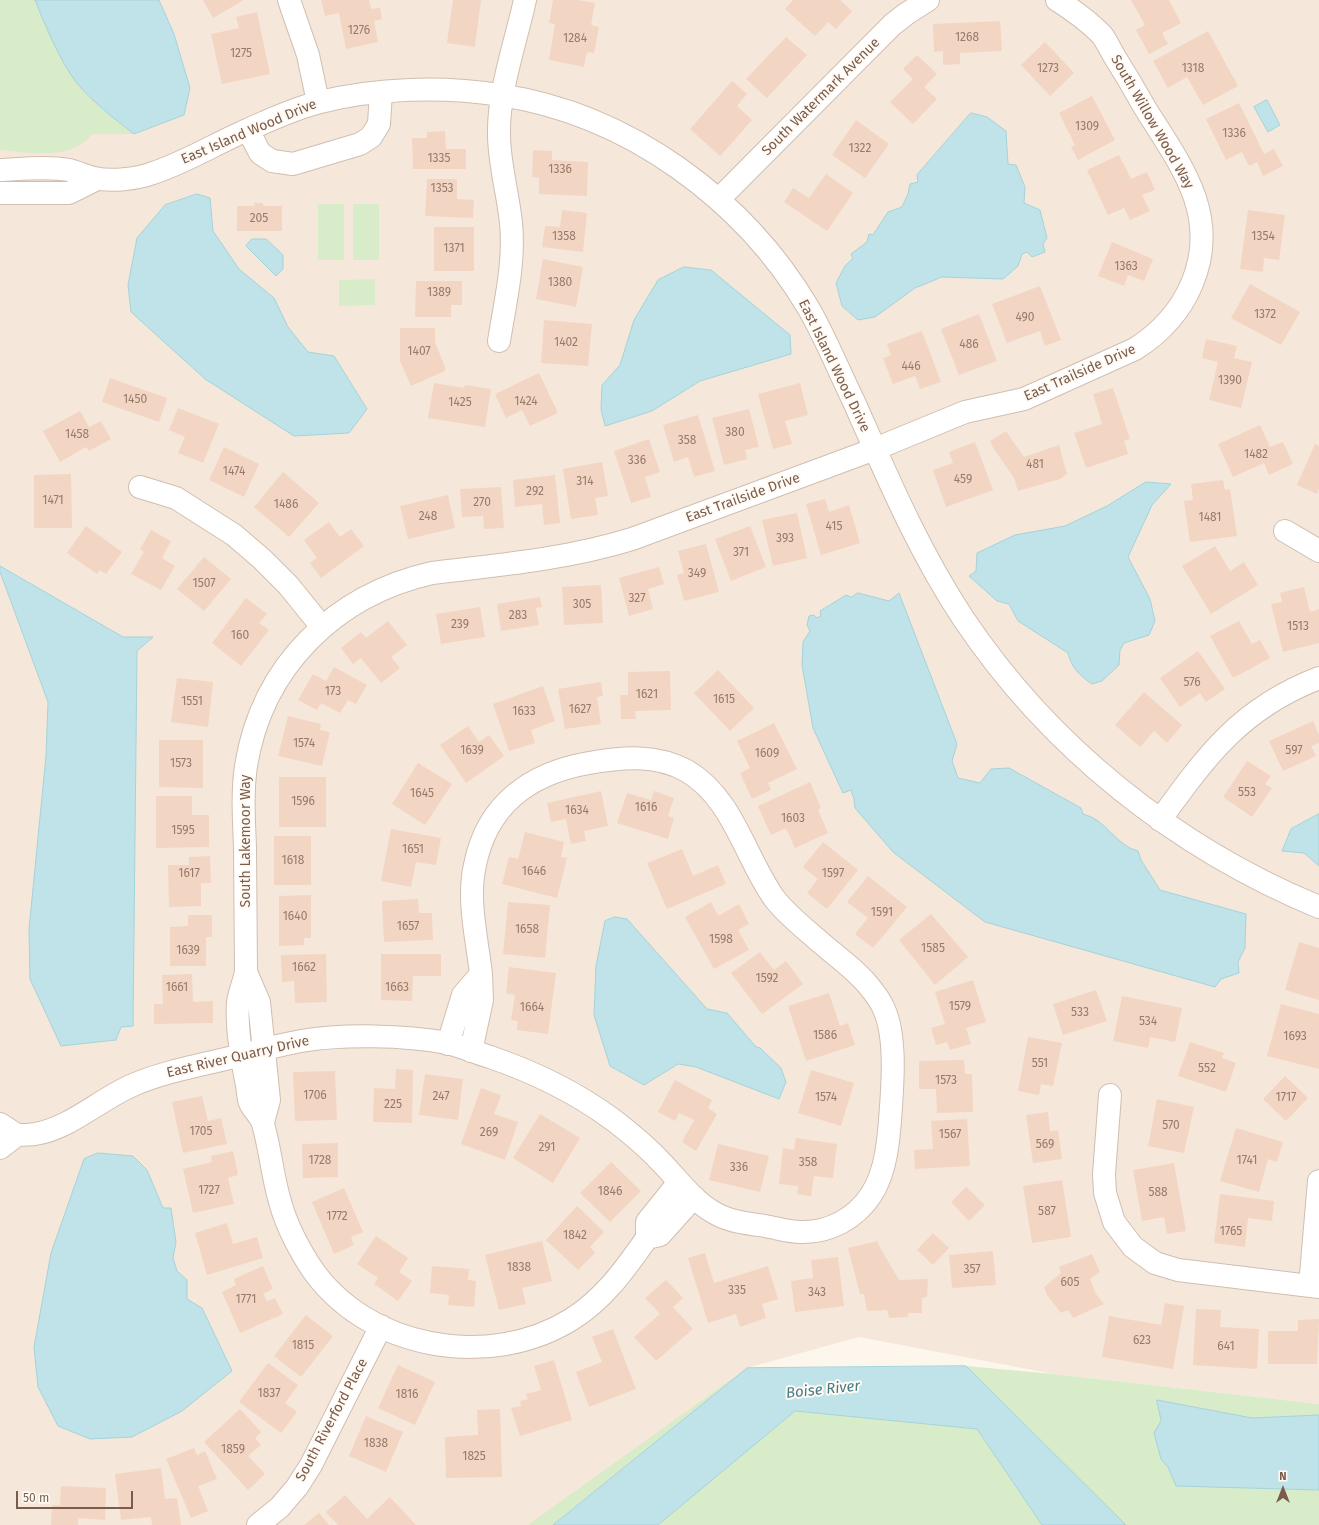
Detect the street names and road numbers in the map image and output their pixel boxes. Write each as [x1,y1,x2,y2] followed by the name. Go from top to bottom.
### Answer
[759,35,883,159] street label: South Watermark Avenue
[1107,52,1197,192] street label: South Willow Wood Way
[179,96,319,168] street label: East Island Wood Drive
[795,297,873,435] street label: East Island Wood Drive
[1022,341,1138,405] street label: East Trailside Drive
[683,469,803,527] street label: East Trailside Drive
[238,775,254,907] street label: South Lakemoor Way
[165,1032,311,1082] street label: East River Quarry Drive
[292,1356,372,1484] street label: South Riverford Place

